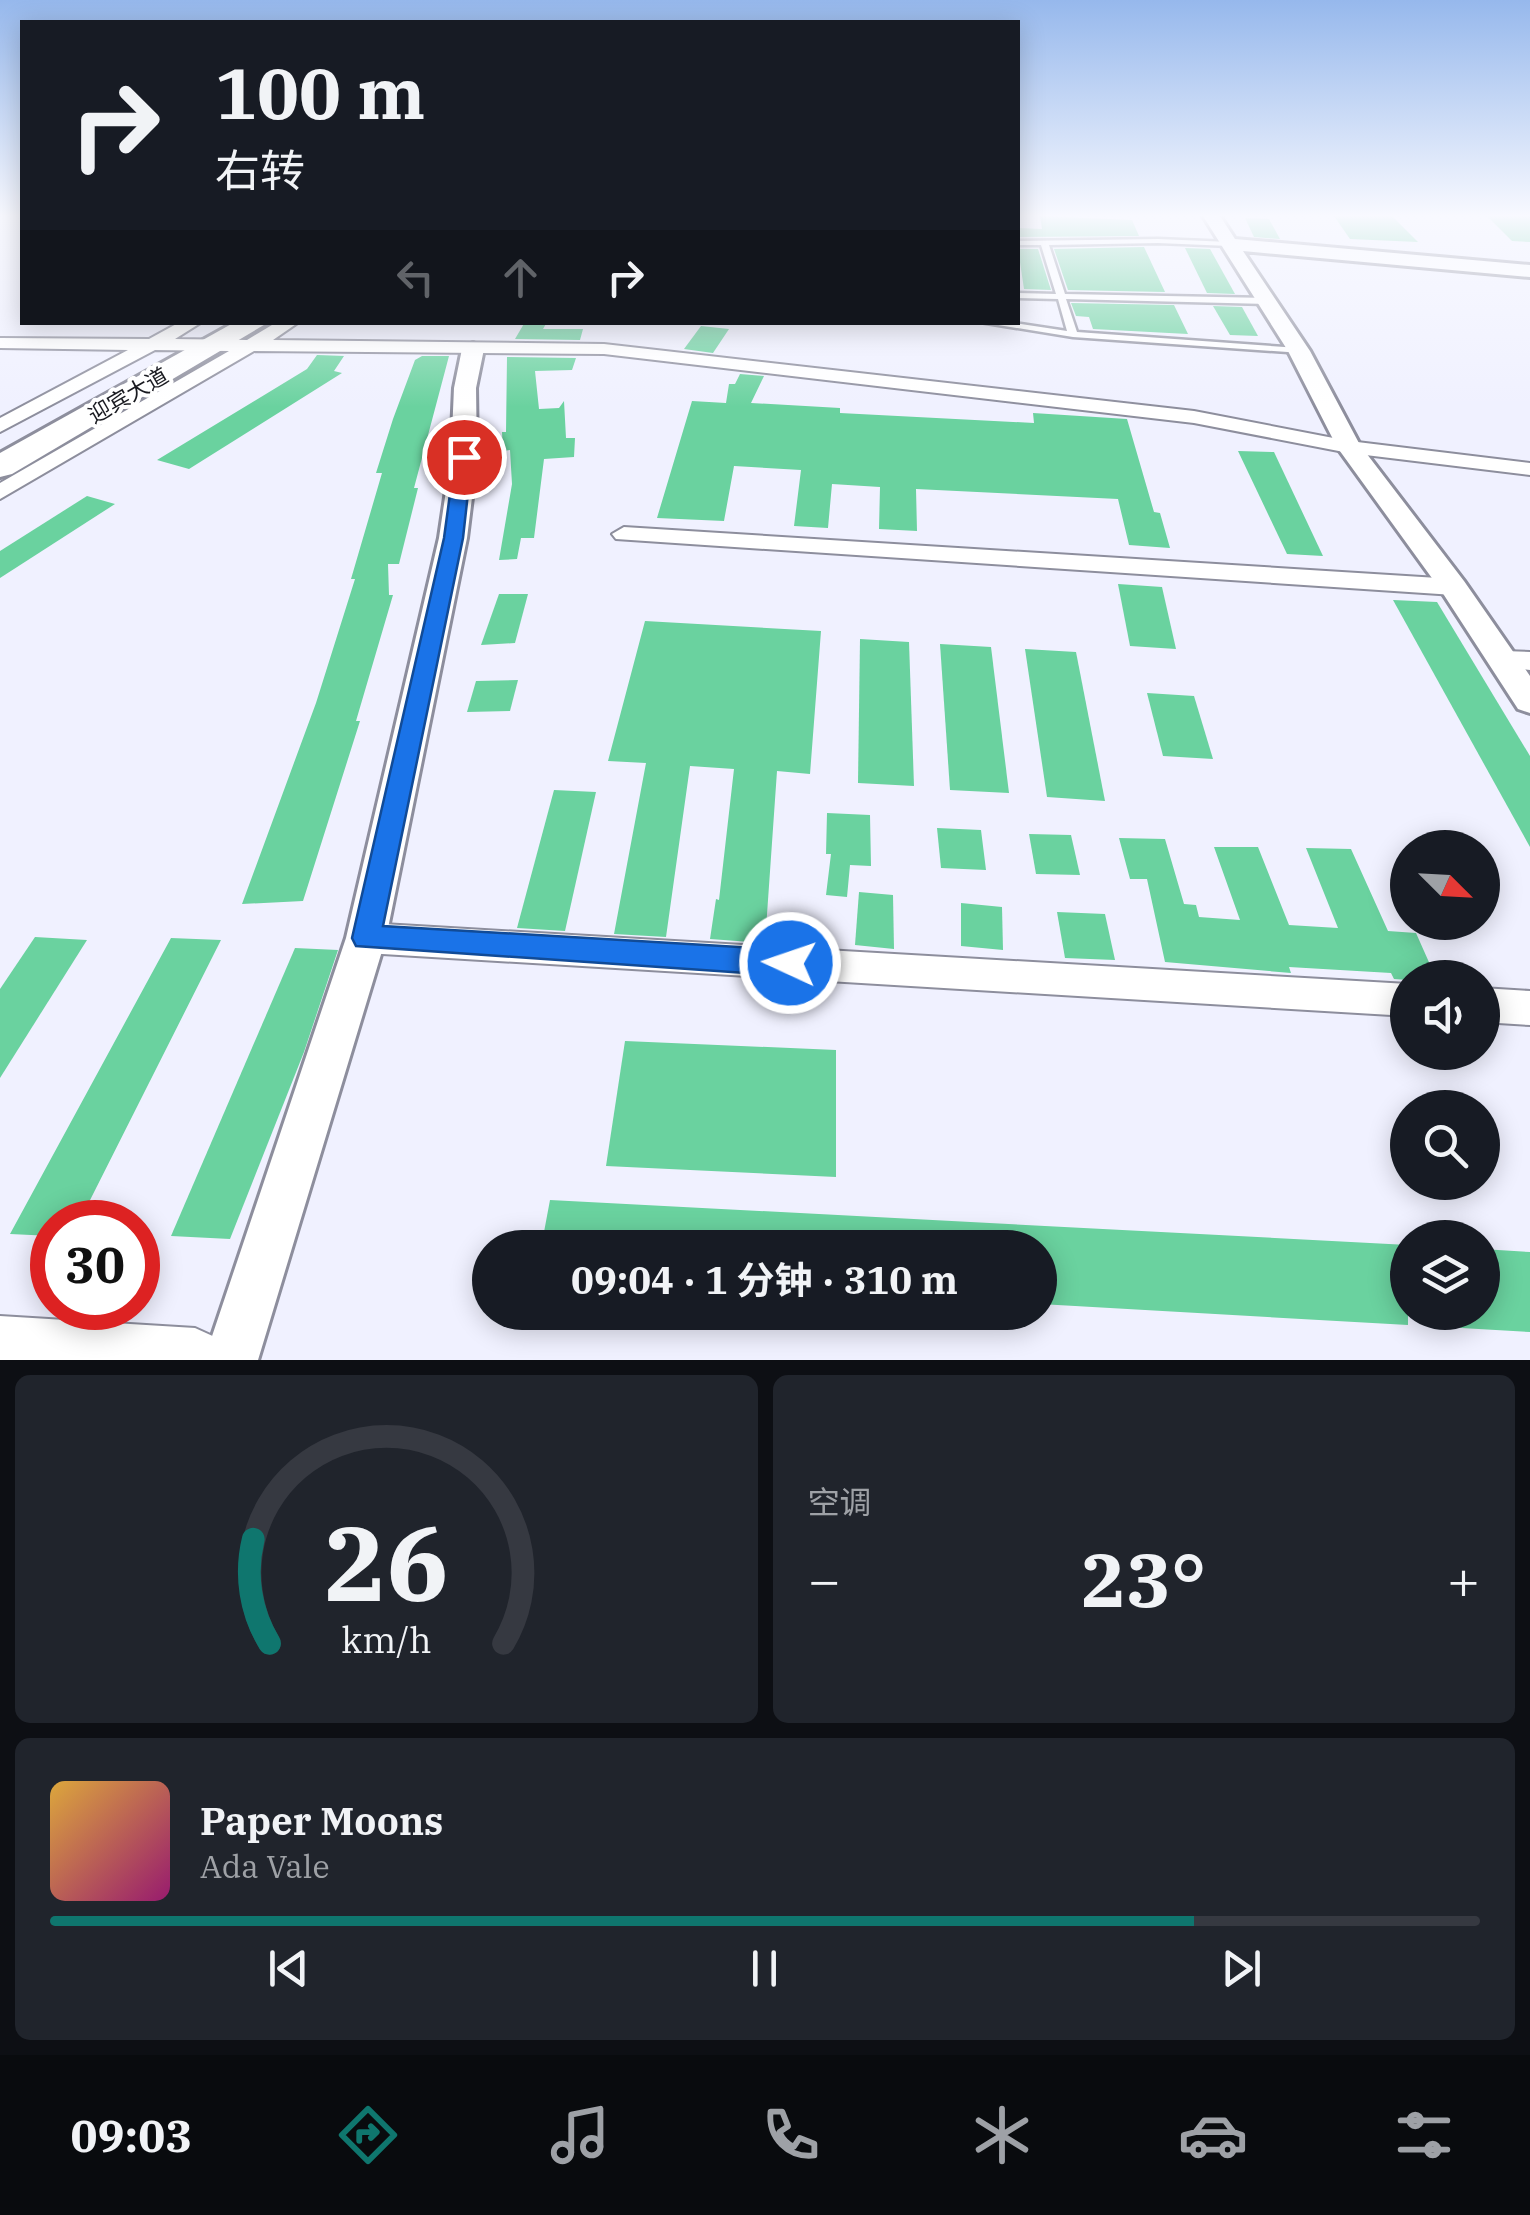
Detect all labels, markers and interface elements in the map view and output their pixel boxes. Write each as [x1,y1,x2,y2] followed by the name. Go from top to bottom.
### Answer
[215,47,425,138] text: 100 m
[50,60,180,190] icon: right
[215,141,305,199] text: 右转
[388,250,443,305] icon: left
[493,250,548,305] icon: ahead
[598,250,653,305] icon: right
[82,360,173,429] street label: 迎宾大道
[422,415,507,500] pin
[437,430,492,485] icon: arrive
[1390,830,1500,940] north arrow
[1390,830,1500,1330] map controls
[738,911,842,1015] position arrow
[1390,960,1500,1070] button: sound
[1390,1090,1500,1200] button: search
[30,1200,160,1330] speed limit sign: 30
[1390,1220,1500,1330] button: layers
[571,1255,958,1304] text: 09:04 · 1 分钟 · 310 m
[808,1481,872,1523] text: 空调
[324,1494,449,1630] text: 26
[1081,1530,1206,1628] text: 23°
[808,1544,841,1615] text: −
[1447,1544,1480,1615] text: +
[341,1616,431,1663] text: km/h
[200,1796,443,1845] text: Paper Moons
[200,1845,330,1887] text: Ada Vale
[261,1941,316,1996] icon: previous
[737,1941,792,1996] icon: pause
[1214,1941,1269,1996] icon: next
[333,2100,403,2170] icon: directions
[545,2100,615,2170] icon: music
[756,2100,826,2170] icon: phone
[967,2100,1037,2170] icon: climate
[1178,2100,1248,2170] icon: car
[1389,2100,1459,2170] icon: filters
[71,2106,192,2164] text: 09:03

